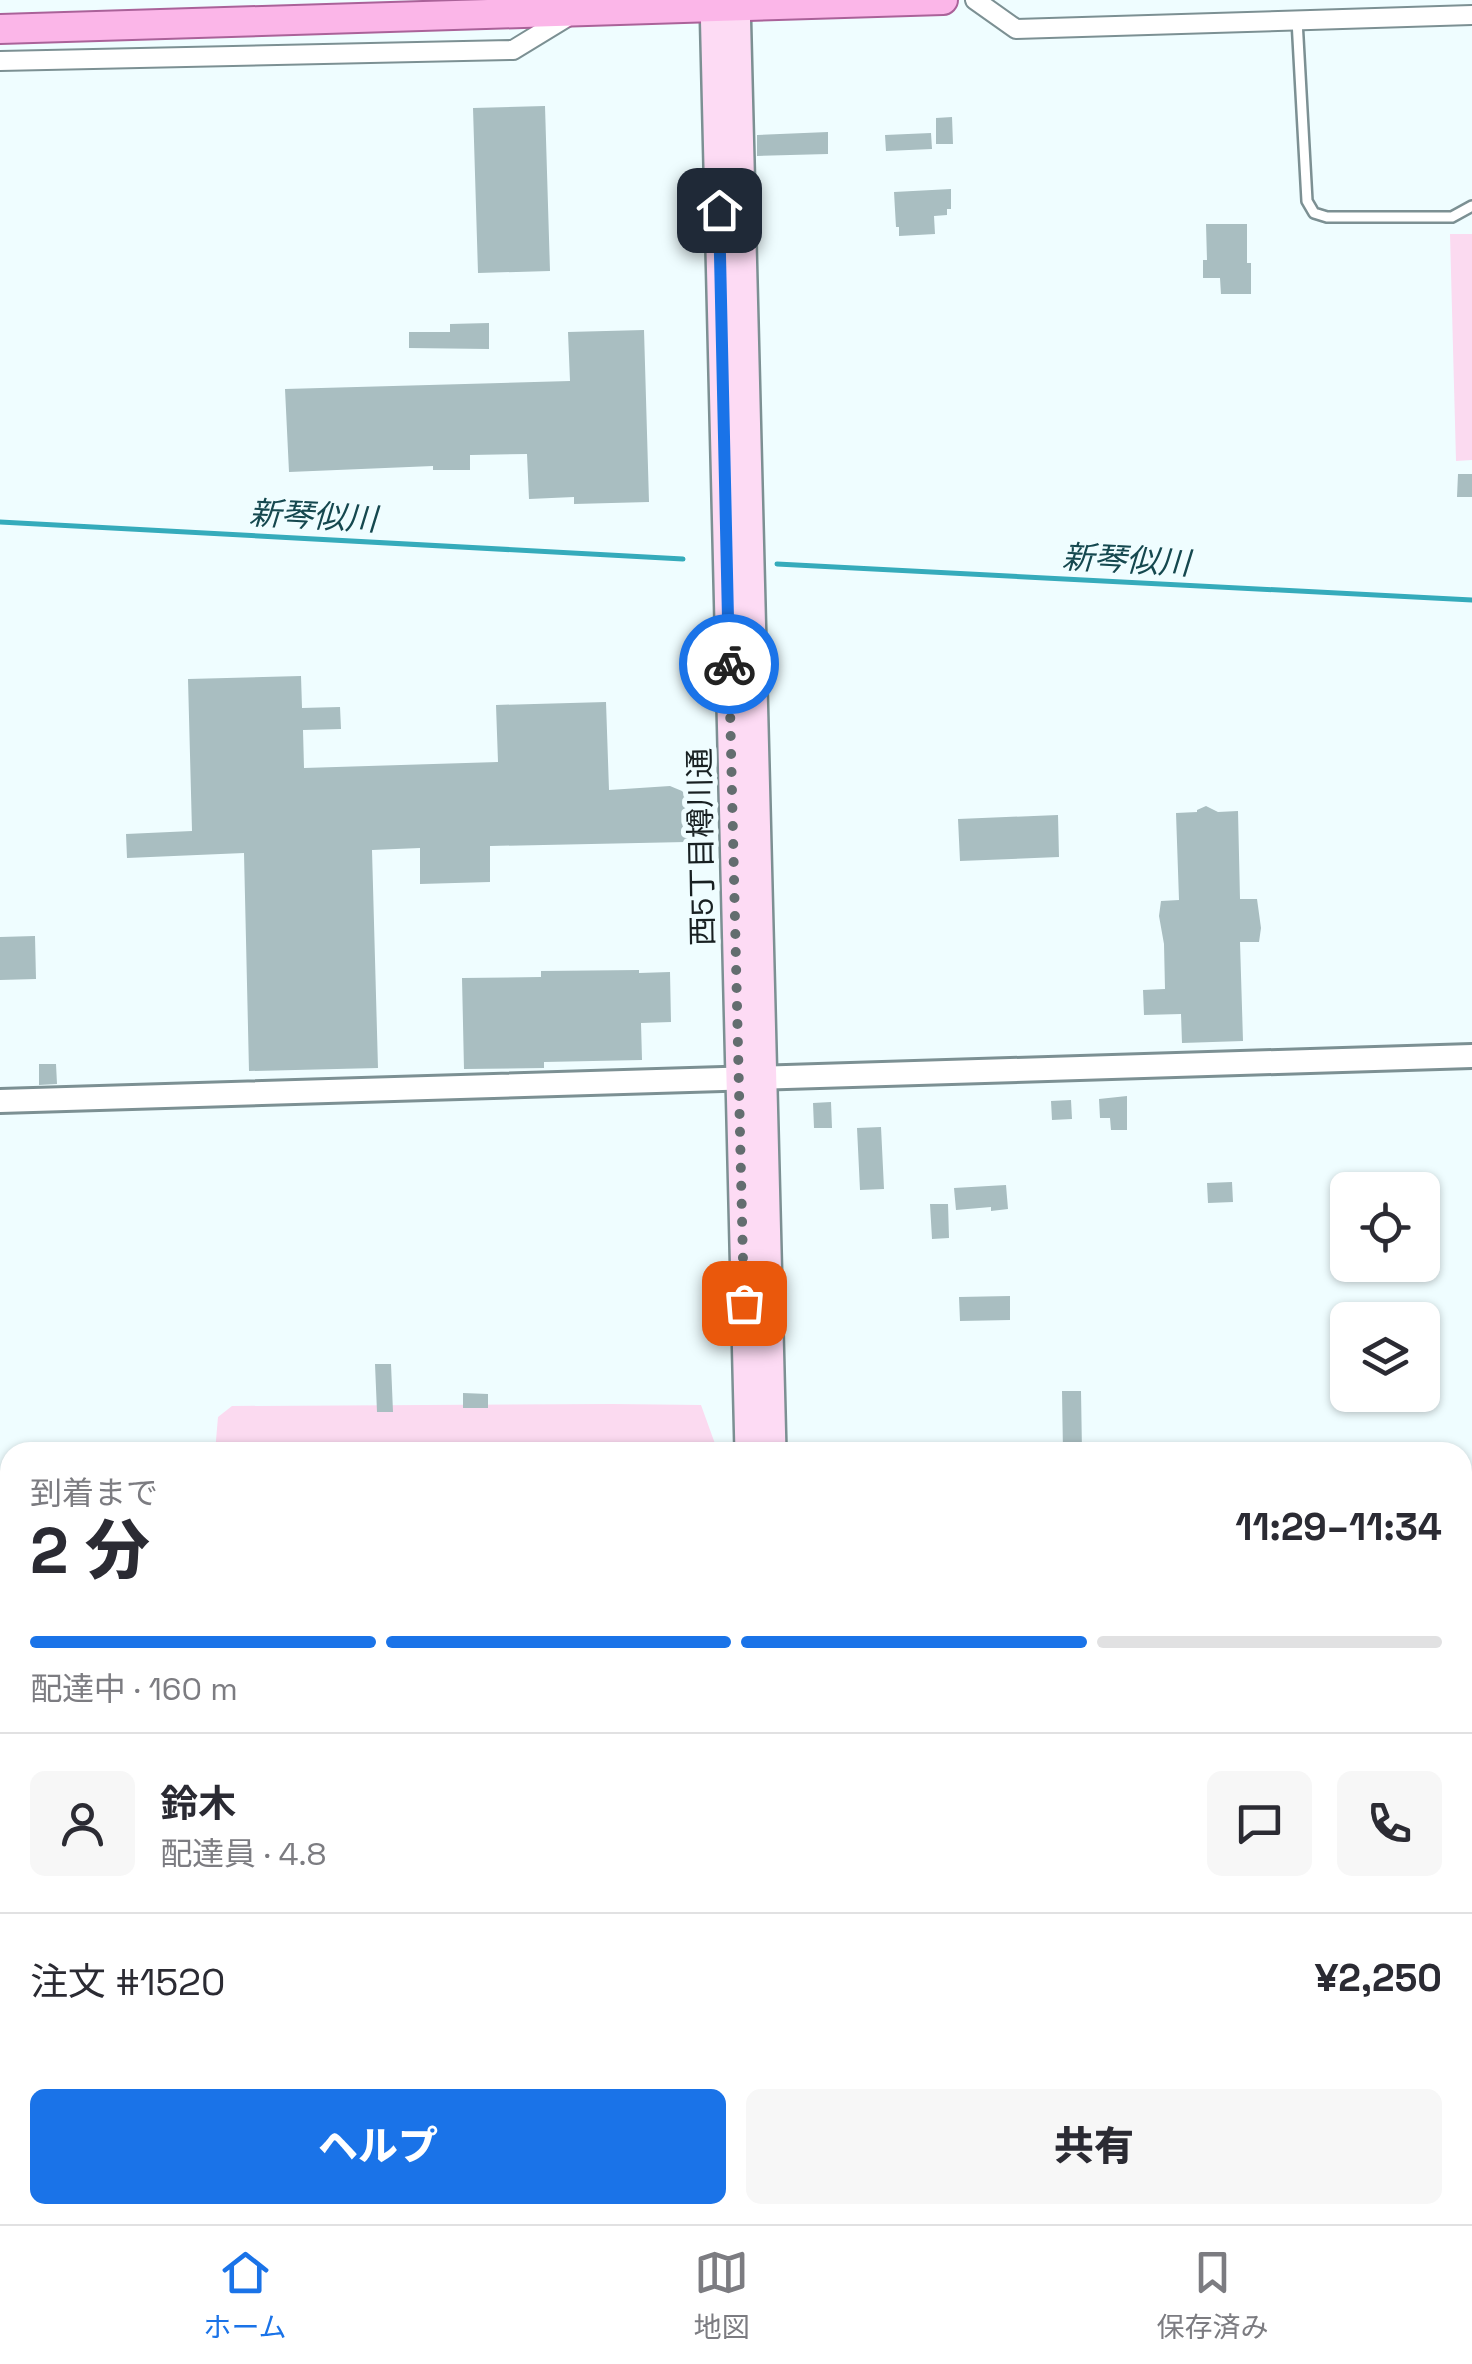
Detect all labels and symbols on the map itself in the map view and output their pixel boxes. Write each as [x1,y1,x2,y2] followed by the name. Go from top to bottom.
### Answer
[677,168,762,253] pin
[248,493,381,539] water label: 新琴似川
[1061,537,1194,583] water label: 新琴似川
[679,614,779,714] courier
[680,748,722,946] street label: 西5丁目樽川通
[702,1261,787,1346] pin

